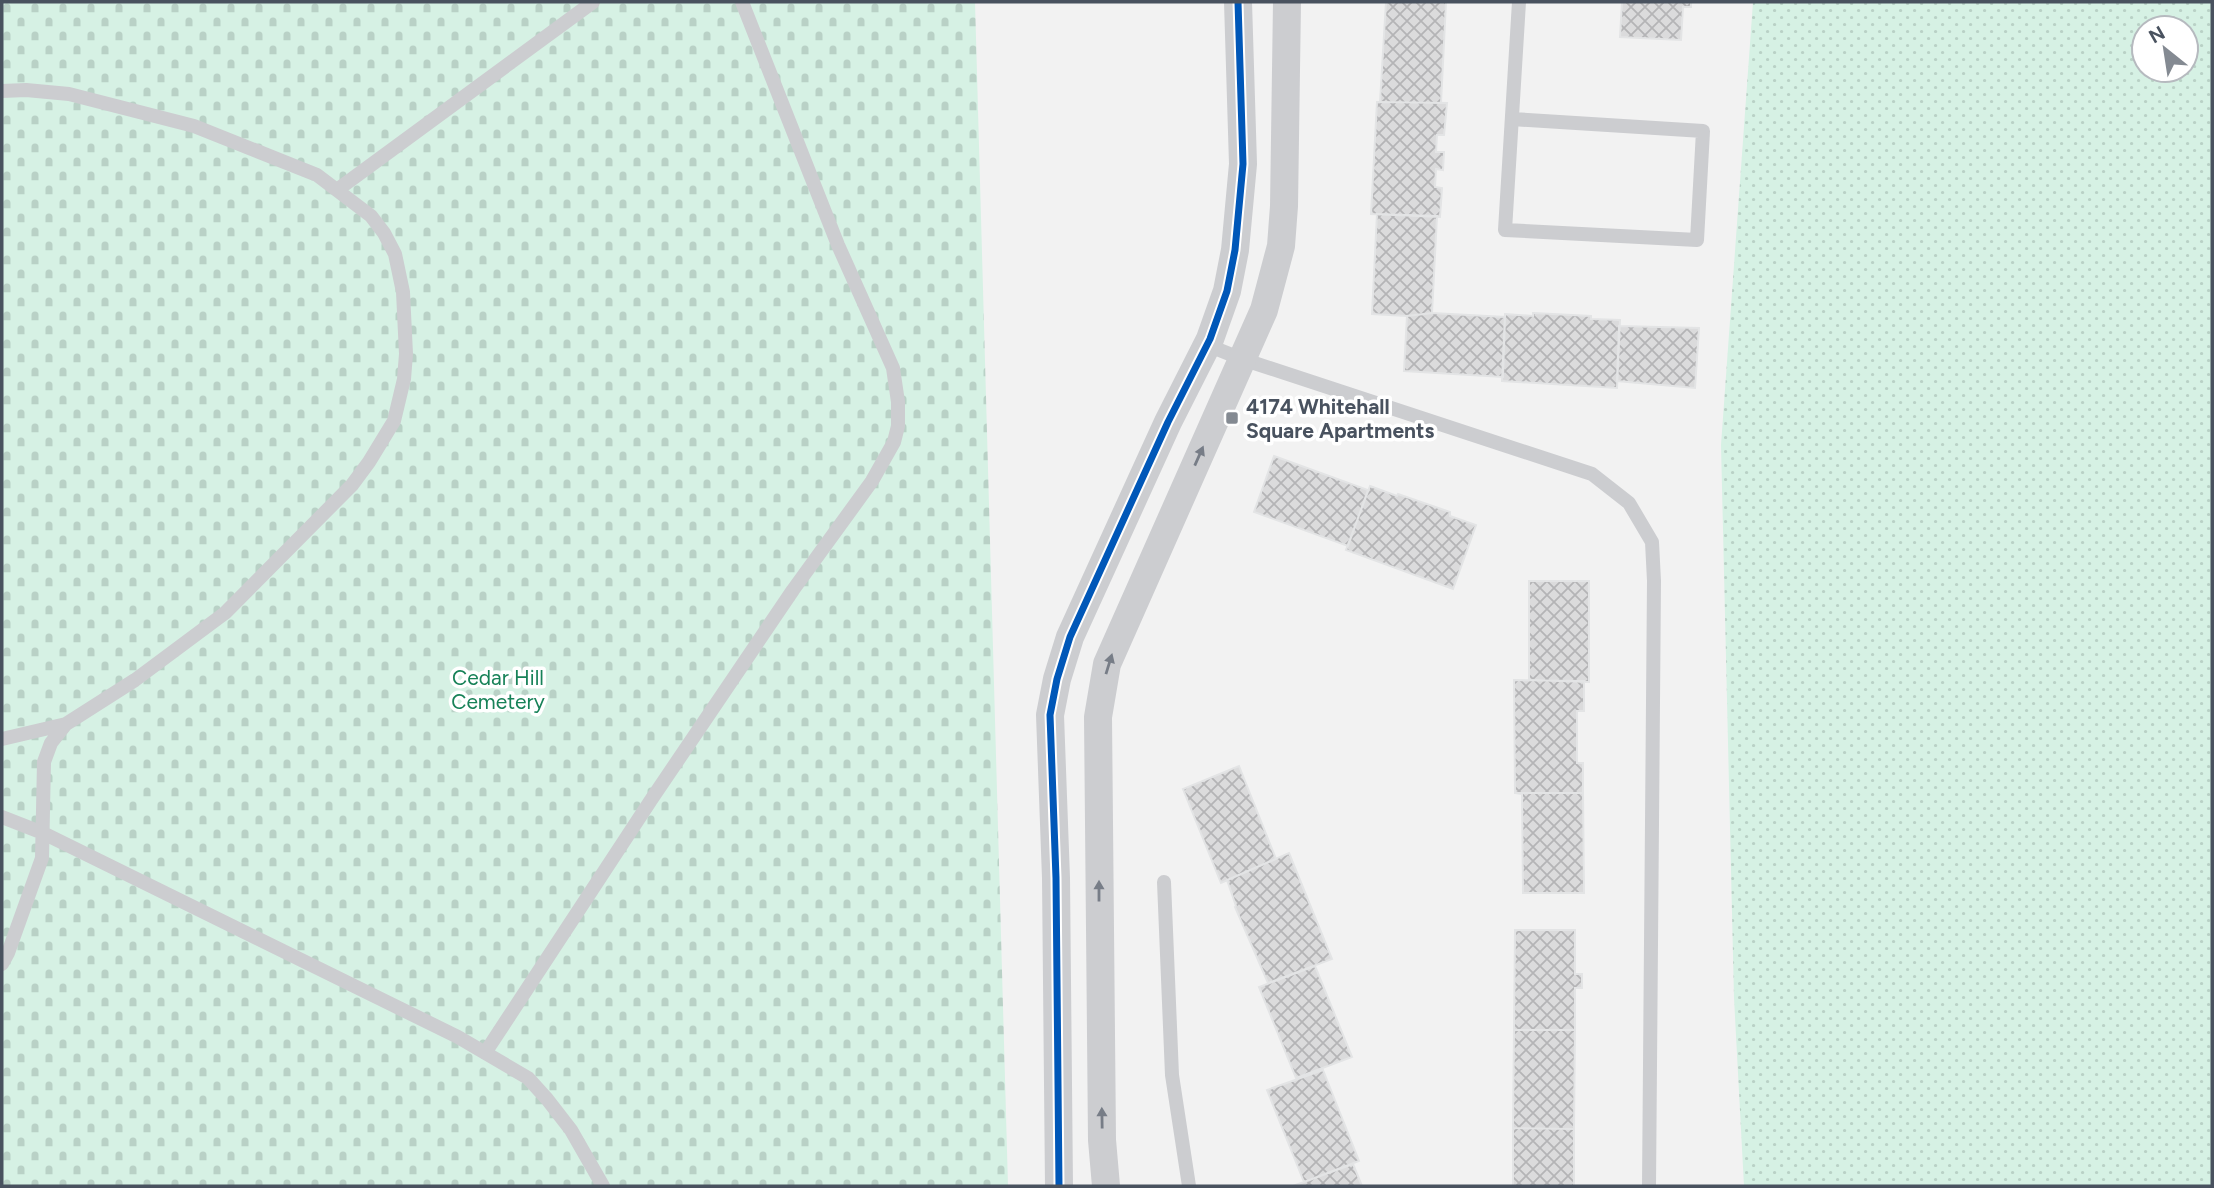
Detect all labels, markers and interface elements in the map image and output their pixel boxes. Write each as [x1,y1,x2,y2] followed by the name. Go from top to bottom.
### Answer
[2130,14,2200,84] north arrow
[2145,21,2169,48] text: N
[1246,394,1434,443] place label: 4174 Whitehall Square Apartments
[1224,410,1240,426] marker: 4174 Whitehall Square Apartments
[1193,446,1205,466] one-way arrow
[1104,654,1114,675] one-way arrow
[451,665,545,714] park label: Cedar Hill Cemetery
[1093,879,1105,901] one-way arrow
[1096,1107,1108,1129] one-way arrow

